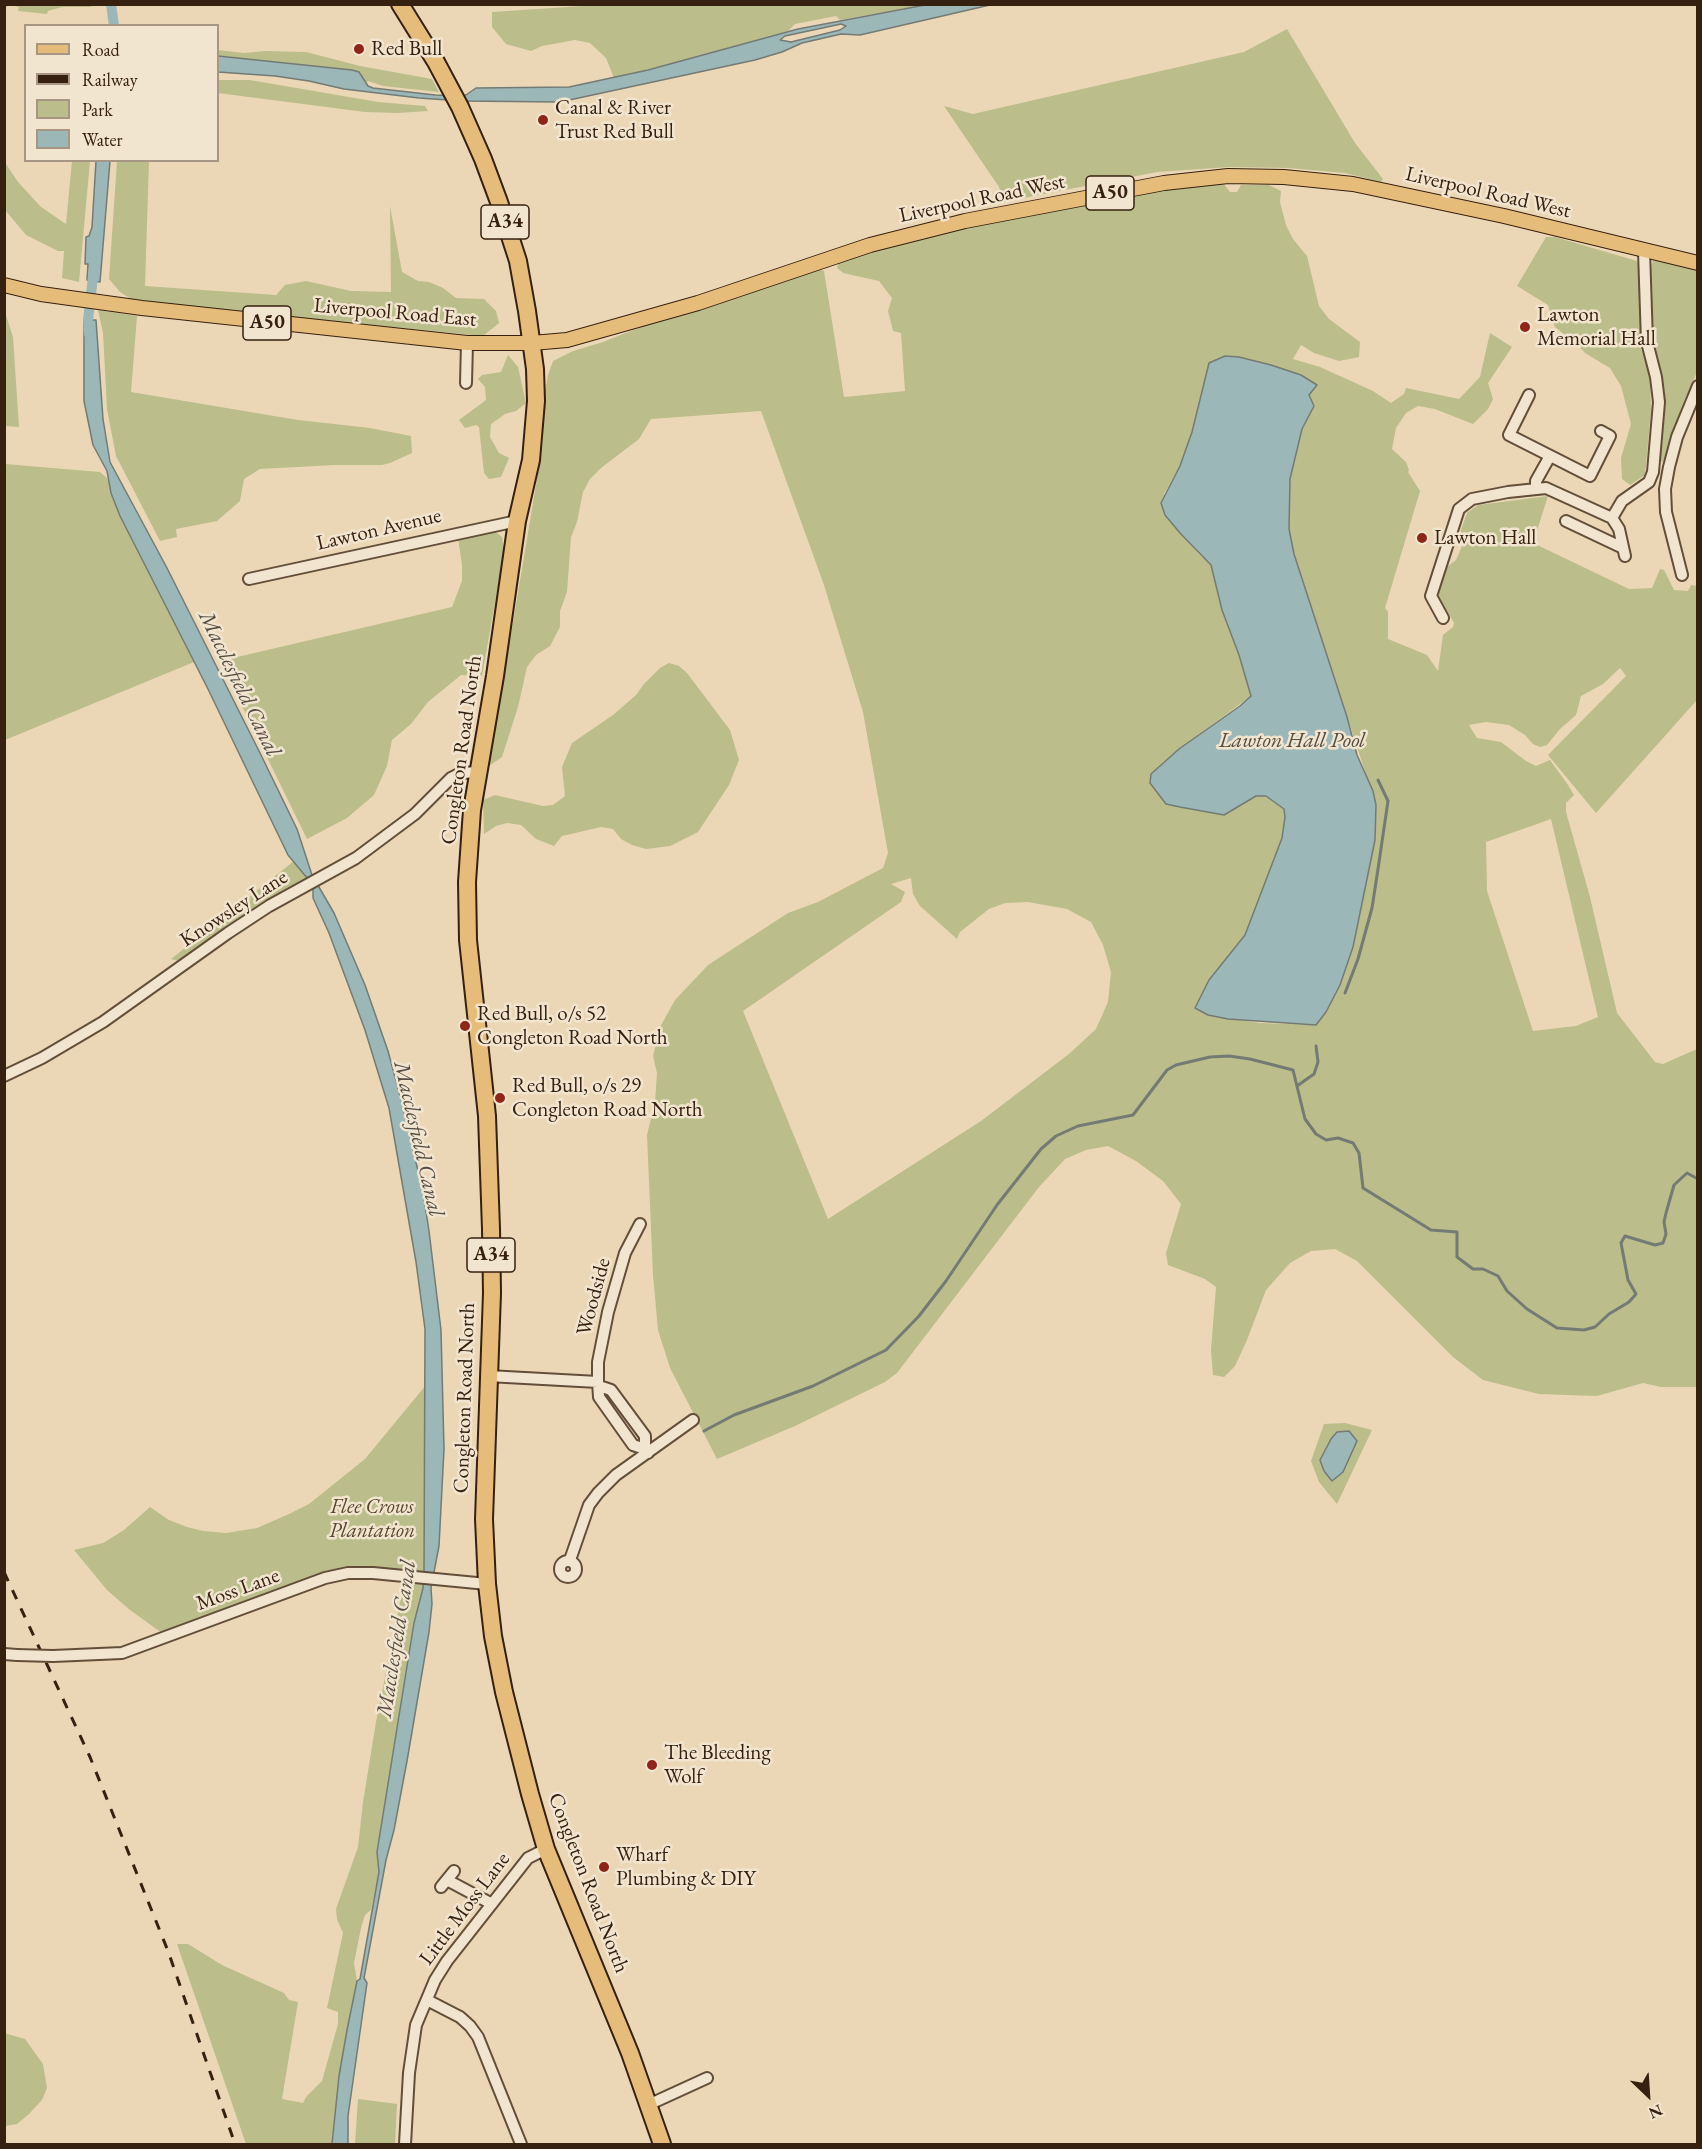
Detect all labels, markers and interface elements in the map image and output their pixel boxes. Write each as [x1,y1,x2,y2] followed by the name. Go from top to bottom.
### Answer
[24,24,219,162] legend
[371,36,442,62] place label: Red Bull
[82,38,120,61] text: Road
[352,42,366,56] marker: Red Bull
[82,68,138,91] text: Railway
[555,95,674,145] place label: Canal & River Trust Red Bull
[82,98,113,121] text: Park
[536,113,550,127] marker: Canal & River Trust Red Bull
[82,128,123,151] text: Water
[1403,162,1573,224] street label: Liverpool Road West
[897,169,1067,229] street label: Liverpool Road West
[1086,176,1134,210] road number: A50
[481,205,529,239] road number: A34
[313,293,477,333] street label: Liverpool Road East
[1537,302,1656,352] place label: Lawton Memorial Hall
[243,306,291,340] road number: A50
[1518,320,1532,334] marker: Lawton Memorial Hall
[314,503,444,557] street label: Lawton Avenue
[1434,525,1536,551] place label: Lawton Hall
[1415,531,1429,545] marker: Lawton Hall
[192,607,286,761] water label: Macclesfield Canal
[436,654,488,846] street label: Congleton Road North
[1219,728,1365,754] water label: Lawton Hall Pool
[175,865,293,953] street label: Knowsley Lane
[477,1001,668,1051] place label: Red Bull, o/s 52 Congleton Road North
[458,1019,472,1033] marker: Red Bull, o/s 52 Congleton Road North
[387,1059,449,1219] water label: Macclesfield Canal
[512,1073,703,1123] place label: Red Bull, o/s 29 Congleton Road North
[493,1091,507,1105] marker: Red Bull, o/s 29 Congleton Road North
[467,1238,515,1272] road number: A34
[572,1255,616,1339] street label: Woodside
[449,1302,481,1494] street label: Congleton Road North
[329,1494,415,1544] park label: Flee Crows Plantation
[372,1559,422,1719] water label: Macclesfield Canal
[193,1563,283,1617] street label: Moss Lane
[664,1740,771,1790] place label: The Bleeding Wolf
[645,1758,659,1772] marker: The Bleeding Wolf
[542,1789,634,1977] street label: Congleton Road North
[616,1842,756,1892] place label: Wharf Plumbing & DIY
[414,1848,516,1970] street label: Little Moss Lane
[597,1860,611,1874] marker: Wharf Plumbing & DIY
[1618,2065,1678,2125] north arrow
[1646,2100,1666,2124] text: N

